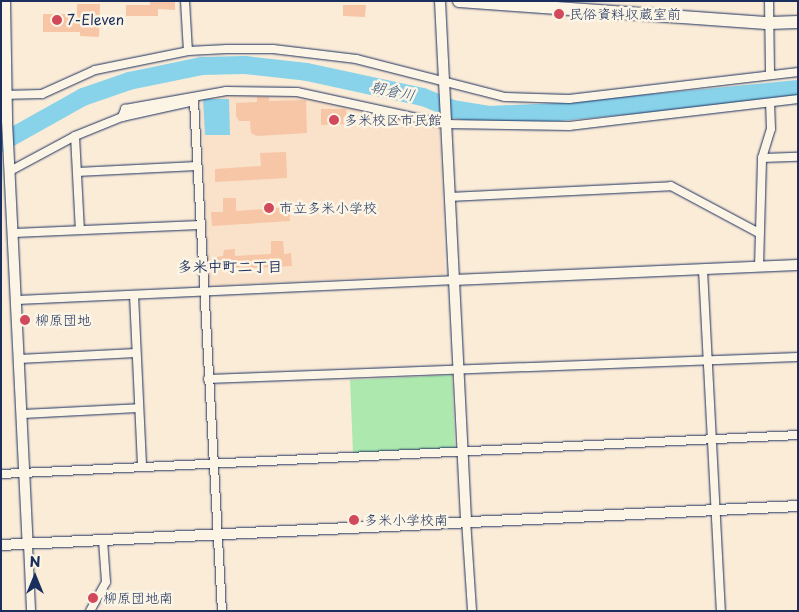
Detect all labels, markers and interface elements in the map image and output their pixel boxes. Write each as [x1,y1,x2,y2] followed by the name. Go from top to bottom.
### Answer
[569,6,681,22] place label: 民俗資料収蔵室前
[553,8,565,20] marker: 民俗資料収蔵室前
[67,12,124,28] place label: 7-Eleven
[51,14,63,26] marker: 7-Eleven
[369,77,417,103] water label: 朝倉川
[344,112,442,128] place label: 多米校区市民館
[328,114,340,126] marker: 多米校区市民館
[279,200,377,216] place label: 市立多米小学校
[263,202,275,214] marker: 市立多米小学校
[178,257,282,275] district label: 多米中町二丁目
[35,312,91,328] place label: 柳原団地
[19,314,31,326] marker: 柳原団地
[364,512,448,528] place label: 多米小学校南
[348,514,360,526] marker: 多米小学校南
[29,551,41,572] text: N
[10,552,60,602] north arrow
[103,590,173,606] place label: 柳原団地南
[87,592,99,604] marker: 柳原団地南

